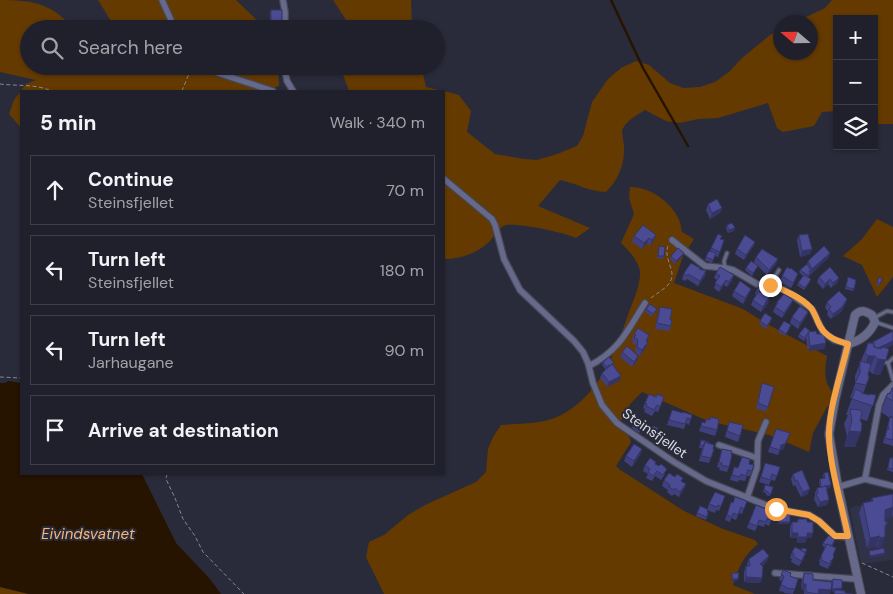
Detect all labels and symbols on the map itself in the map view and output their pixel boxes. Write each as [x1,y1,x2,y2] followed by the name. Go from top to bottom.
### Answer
[773,15,818,60] north arrow
[759,274,782,297] route end
[619,404,691,462] street label: Steinsfjellet
[765,498,788,521] route start
[41,524,135,544] water label: Eivindsvatnet

